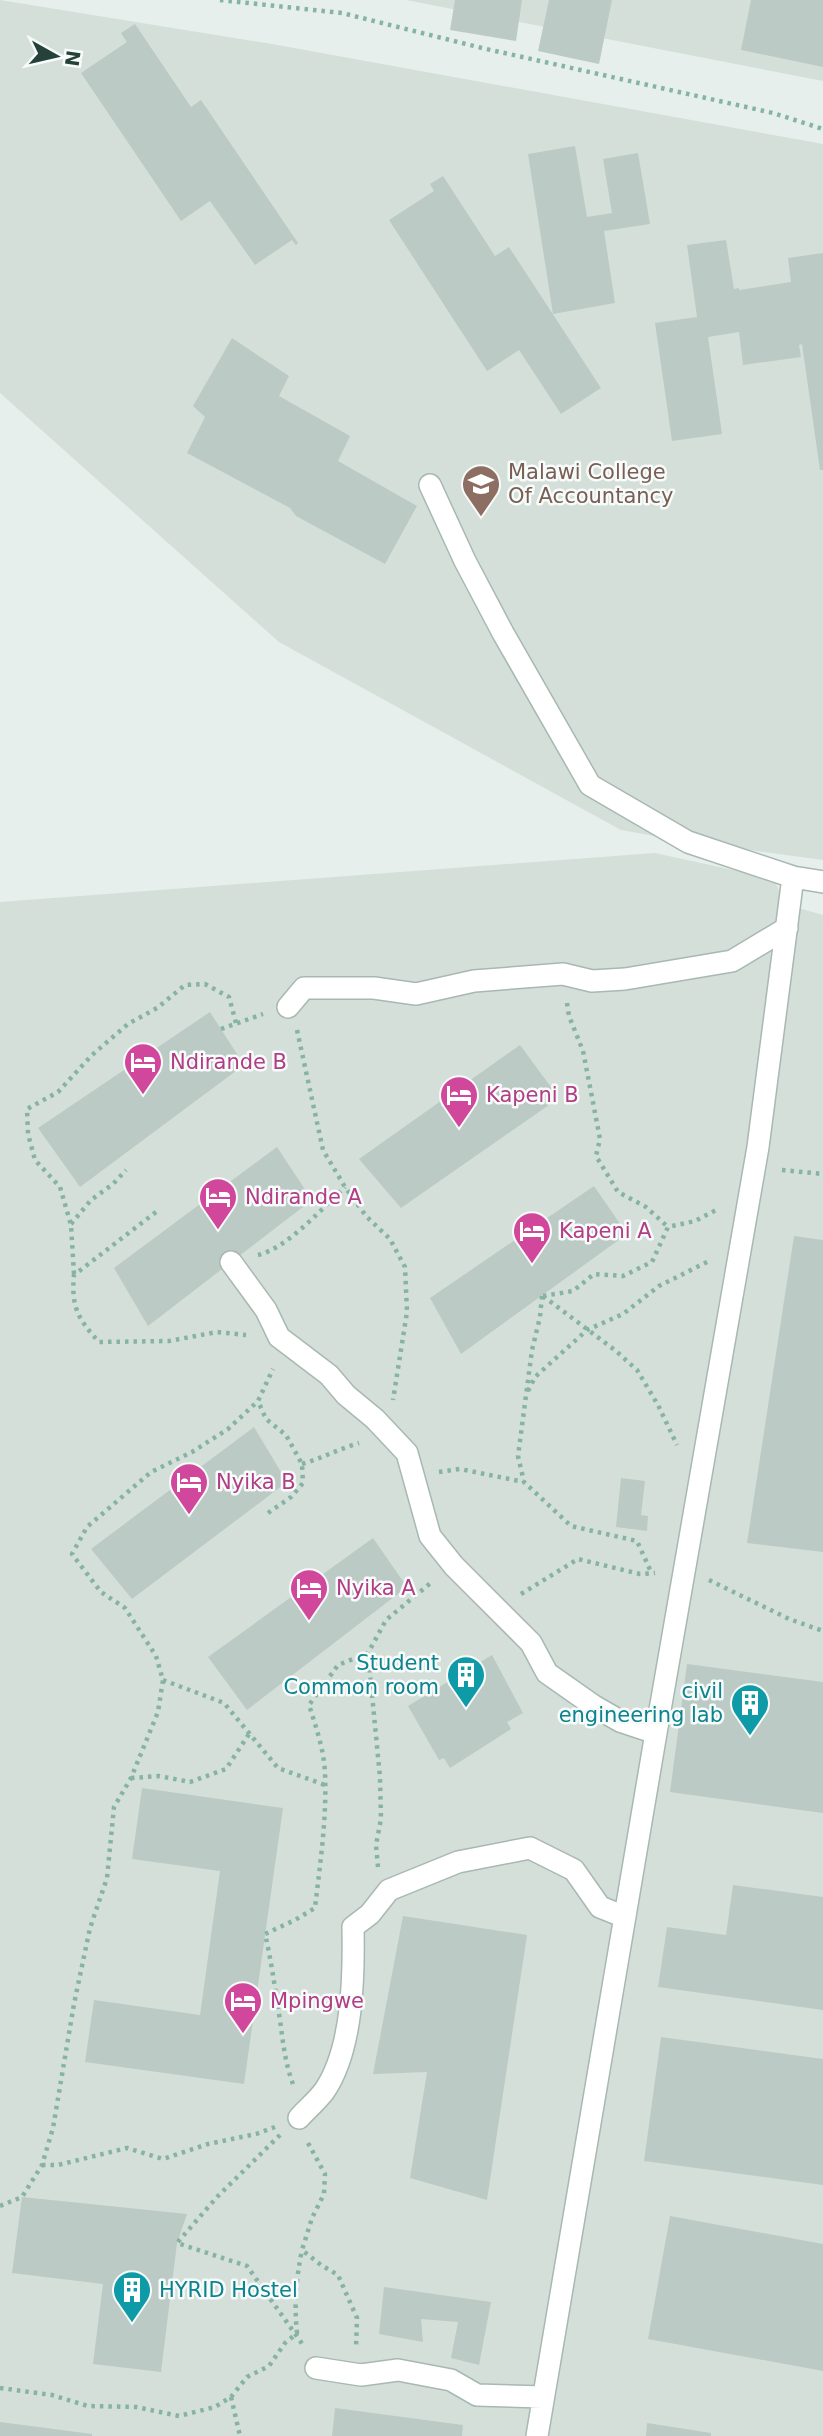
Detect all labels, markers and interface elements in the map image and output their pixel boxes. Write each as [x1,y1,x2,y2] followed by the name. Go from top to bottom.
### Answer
[21,21,91,91] north arrow
[61,49,85,68] text: N
[508,460,674,508] place label: Malawi College Of Accountancy
[460,463,502,518] school or university icon: Malawi College Of Accountancy
[122,1041,164,1096] hotel icon: Ndirande B
[170,1050,287,1074] place label: Ndirande B
[438,1074,480,1129] hotel icon: Kapeni B
[486,1083,579,1107] place label: Kapeni B
[197,1176,239,1231] hotel icon: Ndirande A
[245,1185,363,1209] place label: Ndirande A
[511,1210,553,1265] hotel icon: Kapeni A
[559,1219,652,1243] place label: Kapeni A
[168,1461,210,1516] hotel icon: Nyika B
[216,1470,296,1494] place label: Nyika B
[288,1567,330,1622] hotel icon: Nyika A
[336,1576,416,1600] place label: Nyika A
[283,1651,439,1699] place label: Student Common room
[445,1654,487,1709] building icon: Student Common room
[559,1679,723,1727] place label: civil engineering lab
[729,1682,771,1737] building icon: civil engineering lab
[222,1980,264,2035] hotel icon: Mpingwe
[270,1989,364,2013] place label: Mpingwe
[111,2269,153,2324] building icon: HYRID Hostel
[159,2278,298,2302] place label: HYRID Hostel

